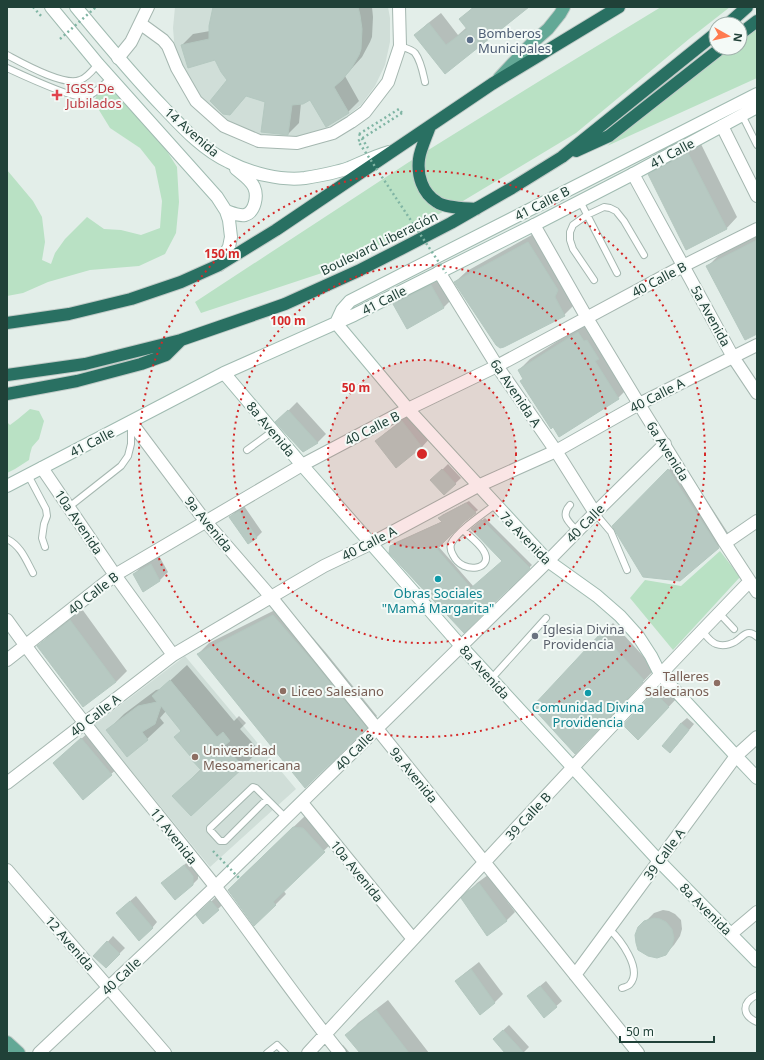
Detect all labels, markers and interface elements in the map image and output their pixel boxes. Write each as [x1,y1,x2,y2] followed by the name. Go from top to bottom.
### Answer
[708,16,748,56] north arrow
[478,24,551,57] place label: Bomberos Municipales
[730,32,746,43] text: N
[465,35,475,45] marker: Bomberos Municipales
[64,79,122,112] place label: IGSS De Jubilados
[51,89,63,101] marker: IGSS De Jubilados
[161,103,223,161] street label: 14 Avenida
[647,134,697,172] street label: 41 Calle
[511,181,573,225] street label: 41 Calle B
[317,207,441,279] street label: Boulevard Liberación
[204,245,240,262] text: 150 m
[628,257,690,301] street label: 40 Calle B
[359,281,409,319] street label: 41 Calle
[687,282,735,350] street label: 5a Avenida
[270,312,306,329] text: 100 m
[487,355,546,431] street label: 6a Avenida A
[626,373,688,417] street label: 40 Calle A
[342,379,370,396] text: 50 m
[243,398,299,460] street label: 8a Avenida
[341,406,403,450] street label: 40 Calle B
[643,418,693,484] street label: 6a Avenida
[67,423,117,461] street label: 41 Calle
[415,447,429,461] centre of rings
[51,486,107,558] street label: 10a Avenida
[181,492,237,556] street label: 9a Avenida
[562,500,608,546] street label: 40 Calle
[496,508,556,568] street label: 7a Avenida
[338,521,400,565] street label: 40 Calle A
[64,568,122,618] street label: 40 Calle B
[433,574,443,584] marker: Obras Sociales "Mamá Margarita"
[382,584,494,617] place label: Obras Sociales "Mamá Margarita"
[543,620,624,653] place label: Iglesia Divina Providencia
[530,631,540,641] marker: Iglesia Divina Providencia
[456,641,514,703] street label: 8a Avenida
[645,667,709,700] place label: Talleres Salecianos
[712,678,722,688] marker: Talleres Salecianos
[291,682,384,700] place label: Liceo Salesiano
[278,686,288,696] marker: Liceo Salesiano
[583,688,593,698] marker: Comunidad Divina Providencia
[66,689,125,740] street label: 40 Calle A
[532,698,644,731] place label: Comunidad Divina Providencia
[331,728,377,774] street label: 40 Calle
[203,741,301,774] place label: Universidad Mesoamericana
[386,743,442,807] street label: 9a Avenida
[190,752,200,762] marker: Universidad Mesoamericana
[501,788,555,844] street label: 39 Calle B
[146,804,202,868] street label: 11 Avenida
[639,824,689,883] street label: 39 Calle A
[327,836,387,906] street label: 10a Avenida
[676,879,736,939] street label: 8a Avenida
[41,912,99,974] street label: 12 Avenida
[97,953,145,999] street label: 40 Calle
[620,1018,714,1044] scale bar
[626,1023,654,1040] text: 50 m

